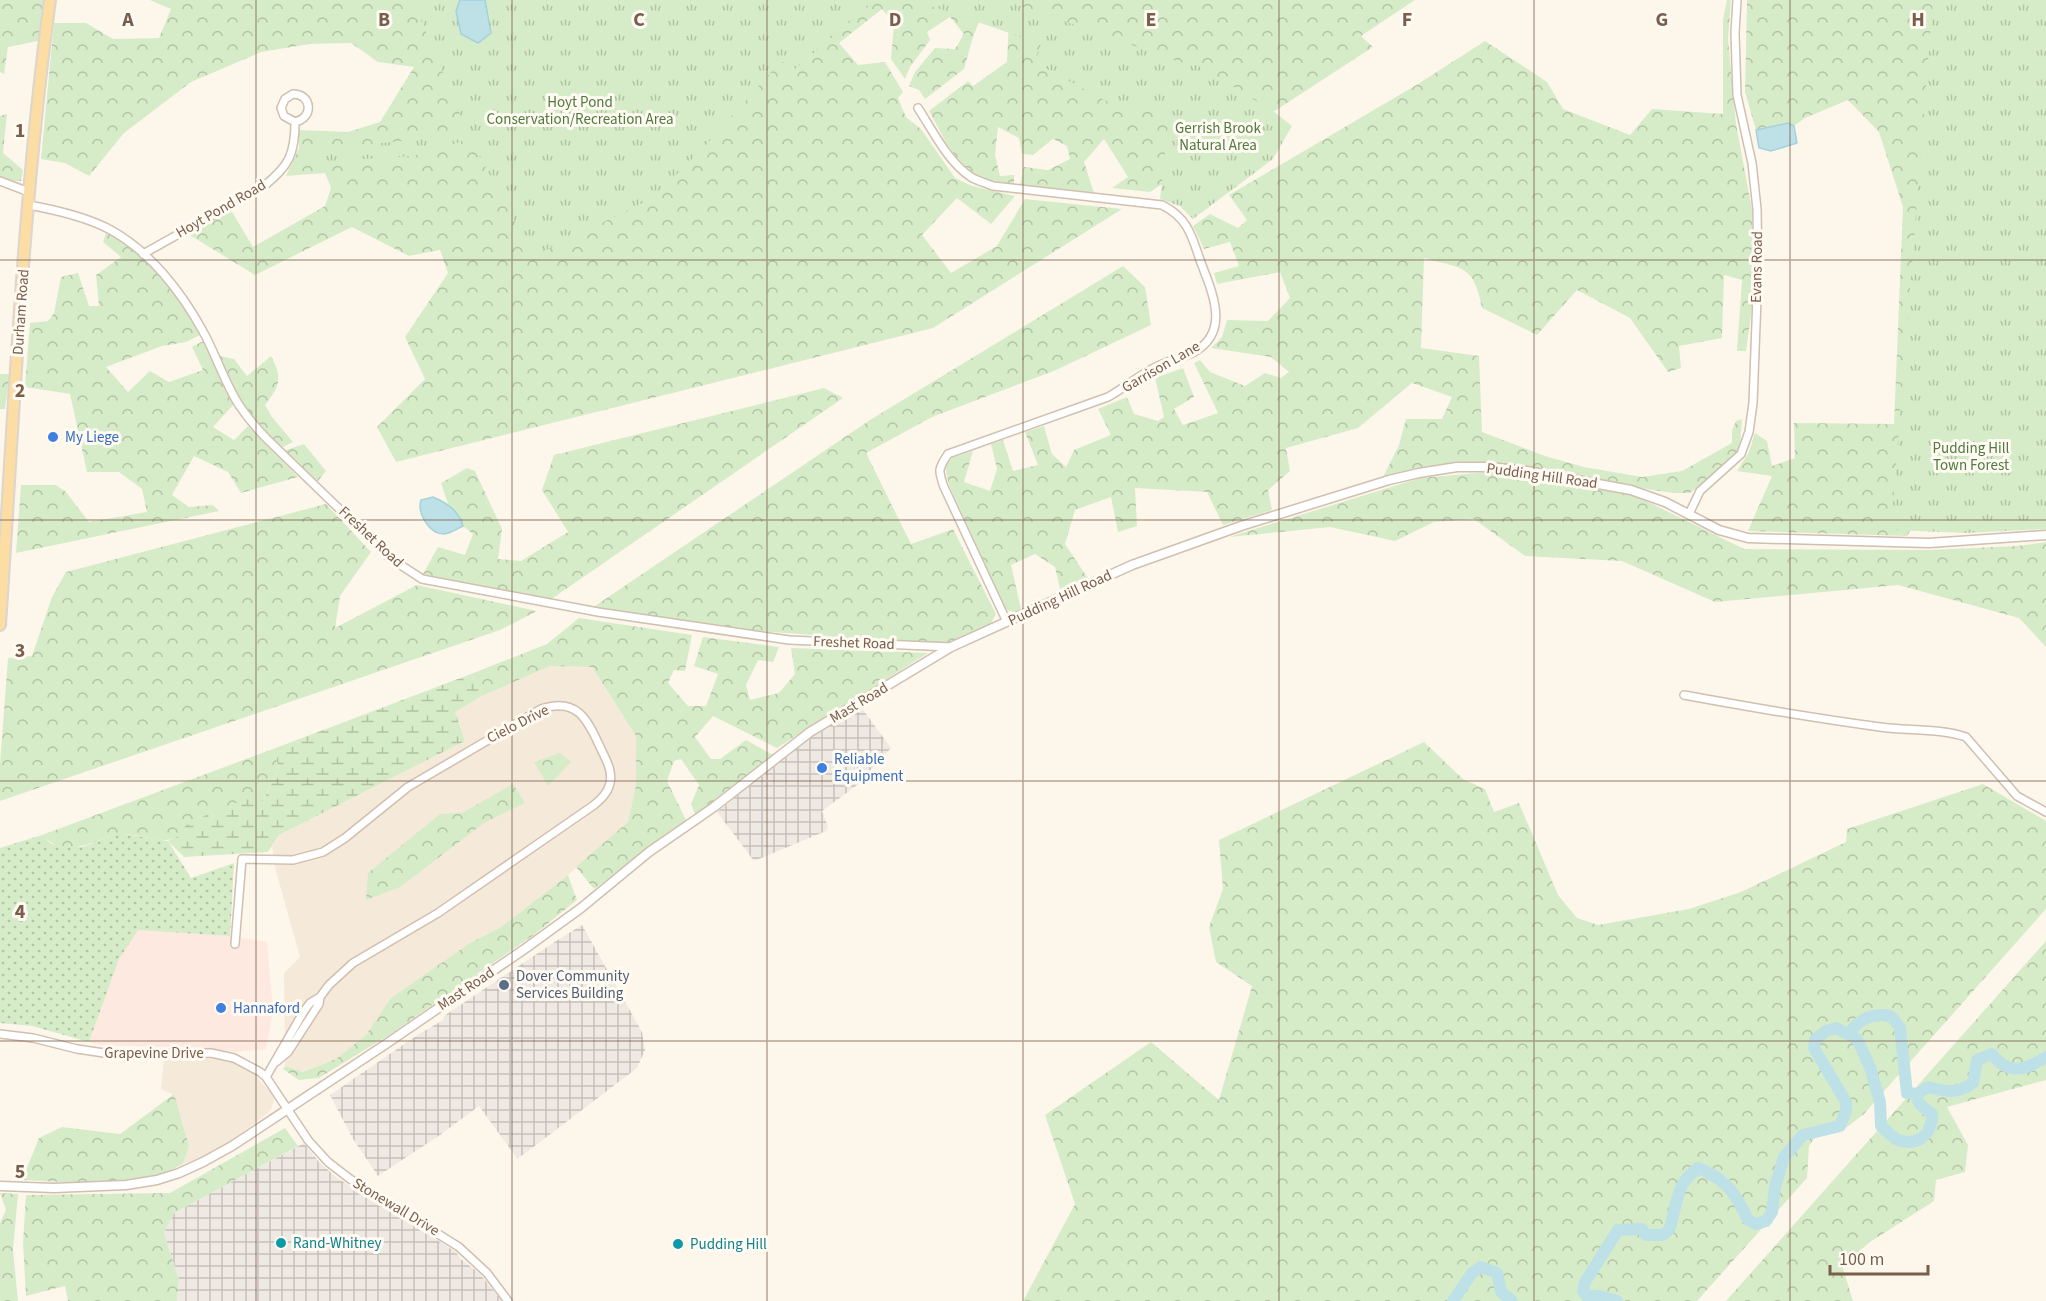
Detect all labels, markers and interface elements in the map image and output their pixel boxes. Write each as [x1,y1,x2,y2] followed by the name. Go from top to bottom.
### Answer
[121,6,134,34] text: A
[378,6,390,34] text: B
[633,6,645,34] text: C
[889,6,901,34] text: D
[1146,6,1156,34] text: E
[1402,6,1412,34] text: F
[1656,6,1668,34] text: G
[1911,6,1925,34] text: H
[486,92,674,130] park label: Hoyt Pond Conservation/Recreation Area
[15,117,25,145] text: 1
[1175,118,1261,156] park label: Gerrish Brook Natural Area
[172,175,270,243] street label: Hoyt Pond Road
[1746,231,1768,303] street label: Evans Road
[8,268,34,356] street label: Durham Road
[1118,336,1204,398] street label: Garrison Lane
[15,377,25,405] text: 2
[65,427,119,448] place label: My Liege
[46,430,60,444] marker: My Liege
[1933,438,2010,476] park label: Pudding Hill Town Forest
[1485,458,1599,494] street label: Pudding Hill Road
[334,501,408,573] street label: Freshet Road
[1005,565,1115,631] street label: Pudding Hill Road
[813,631,895,655] street label: Freshet Road
[15,637,25,665] text: 3
[826,677,892,729] street label: Mast Road
[483,699,553,749] street label: Cielo Drive
[834,749,903,787] place label: Reliable Equipment
[815,761,829,775] marker: Reliable Equipment
[15,898,26,926] text: 4
[433,962,499,1016] street label: Mast Road
[516,966,630,1004] place label: Dover Community Services Building
[497,978,511,992] marker: Dover Community Services Building
[233,998,300,1019] place label: Hannaford
[214,1001,228,1015] marker: Hannaford
[104,1043,204,1064] street label: Grapevine Drive
[15,1158,25,1186] text: 5
[349,1173,443,1241] street label: Stonewall Drive
[293,1233,382,1254] place label: Rand-Whitney
[690,1234,767,1255] place label: Pudding Hill
[274,1236,288,1250] marker: Rand-Whitney
[671,1237,685,1251] marker: Pudding Hill
[1830,1238,1928,1276] scale bar
[1839,1247,1884,1272] text: 100 m

